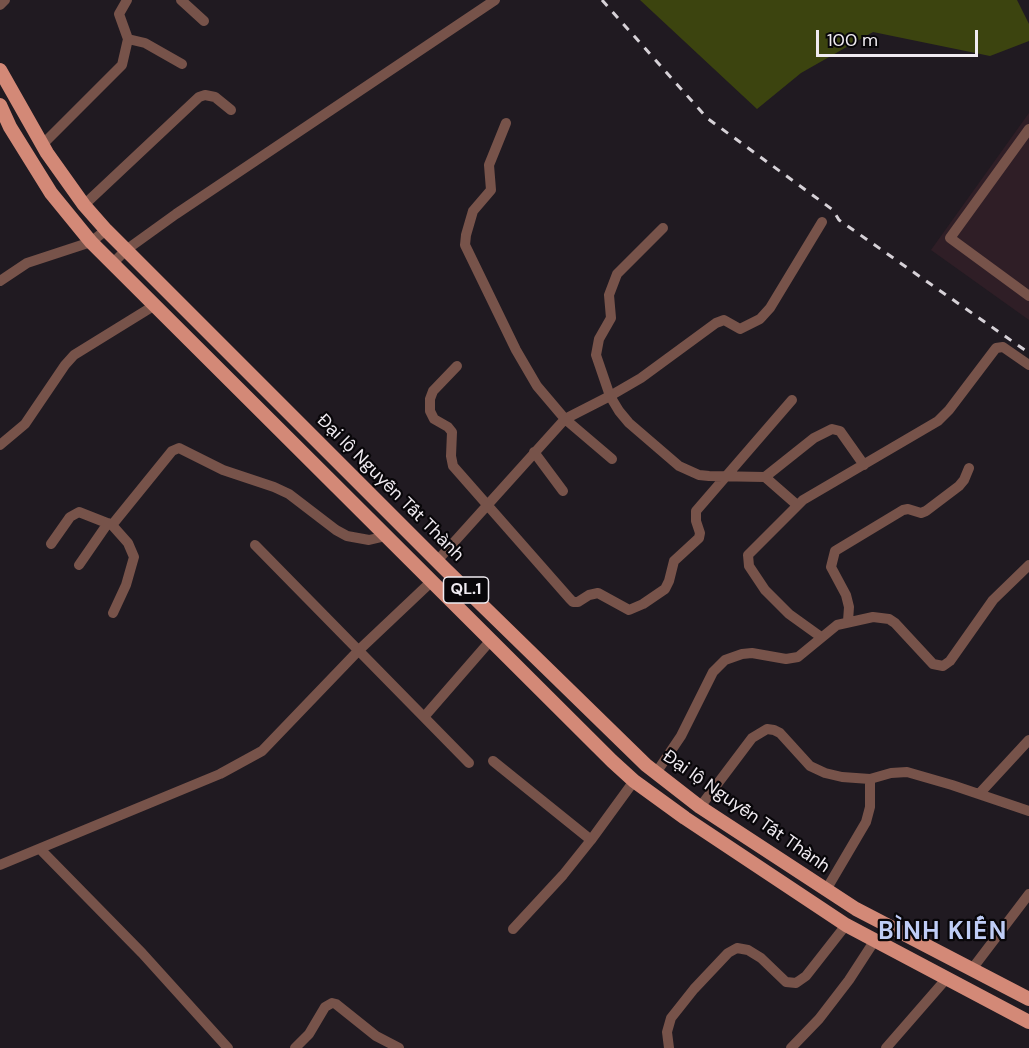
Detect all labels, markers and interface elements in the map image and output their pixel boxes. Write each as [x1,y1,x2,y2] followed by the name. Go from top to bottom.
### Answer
[819,18,981,56] scale bar
[827,28,878,52] text: 100 m
[312,410,468,566] street label: Đại lộ Nguyễn Tất Thành
[444,577,488,603] road number: QL.1
[658,746,834,878] street label: Đại lộ Nguyễn Tất Thành
[878,919,1008,947] district label: BÌNH KIẾN

